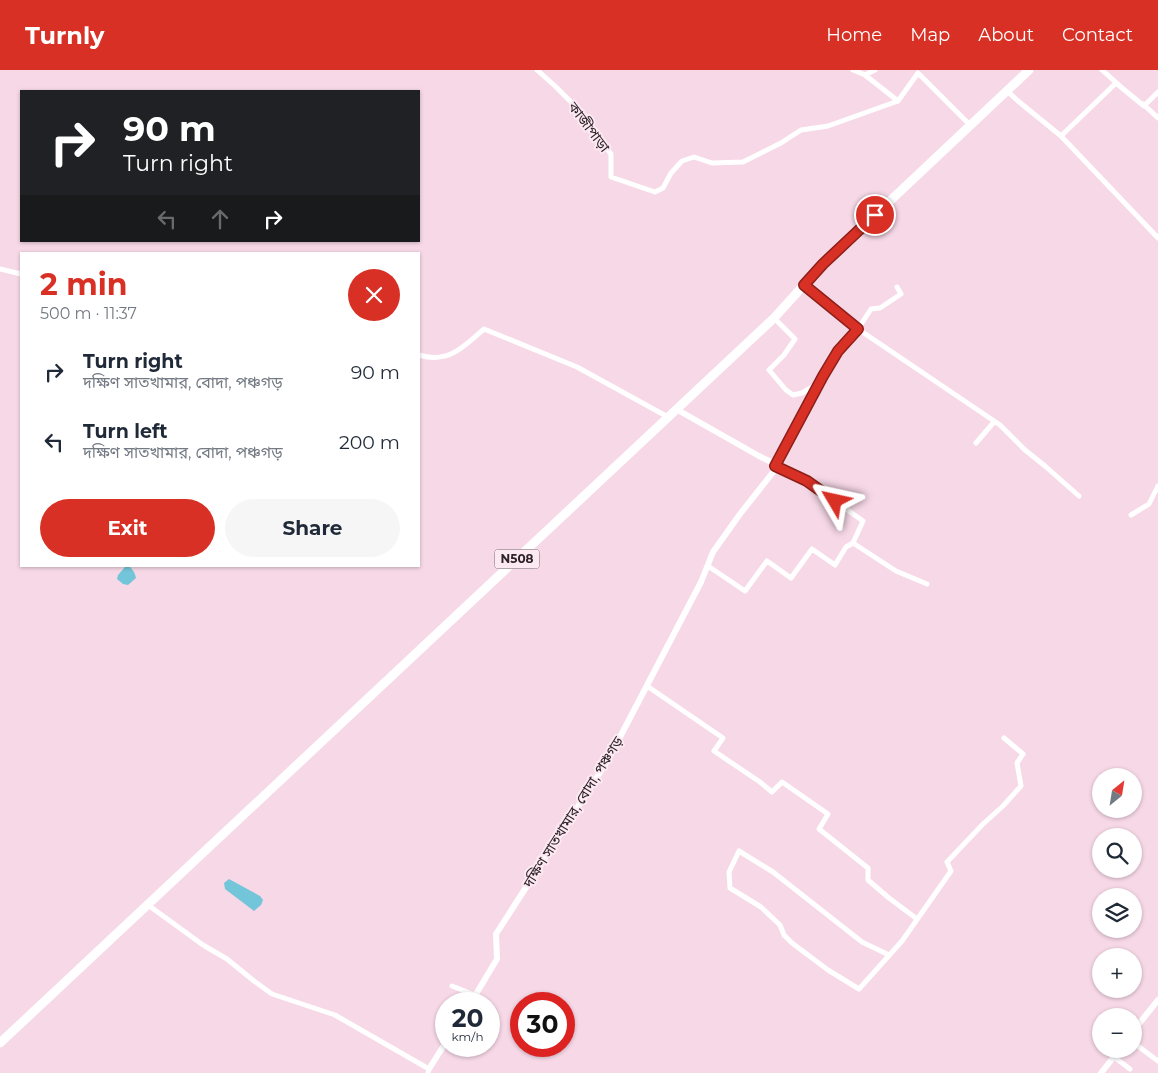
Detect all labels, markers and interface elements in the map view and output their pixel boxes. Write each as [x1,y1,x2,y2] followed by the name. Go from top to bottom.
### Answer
[25,21,104,50] text: Turnly
[826,24,882,46] text: Home
[910,24,950,46] text: Map
[978,24,1034,46] text: About
[1062,24,1133,46] text: Contact
[564,98,614,156] street label: কাজীপাড়া
[123,107,216,150] text: 90 m
[40,110,105,175] icon: right
[123,150,233,177] text: Turn right
[854,194,896,236] pin
[861,201,889,229] icon: arrive
[153,205,181,233] icon: left
[206,205,234,233] icon: ahead
[259,205,287,233] icon: right
[40,266,127,303] text: 2 min
[348,269,400,321] button: close
[40,304,137,323] text: 500 m · 11:37
[83,350,183,373] text: Turn right
[40,358,68,386] icon: right
[351,361,400,384] text: 90 m
[83,373,283,392] text: দক্ষিণ সাতখামার, বোদা, পঞ্চগড়
[83,420,168,443] text: Turn left
[40,428,68,456] icon: left
[339,431,400,454] text: 200 m
[83,443,283,462] text: দক্ষিণ সাতখামার, বোদা, পঞ্চগড়
[808,474,860,526] position arrow
[40,499,215,557] button: Exit
[225,499,400,557] button: Share
[494,549,540,568] road number: N508
[519,732,627,892] street label: দক্ষিণ সাতখামার, বোদা, পঞ্চগড়
[1092,768,1142,818] north arrow
[1092,768,1142,1058] map controls
[1092,828,1142,878] button: search
[1092,888,1142,938] button: layers
[1092,948,1142,998] button: +
[510,992,575,1057] speed limit sign: 30
[452,1003,483,1033] text: 20
[1092,1008,1142,1058] button: −
[451,1029,484,1044] text: km/h

